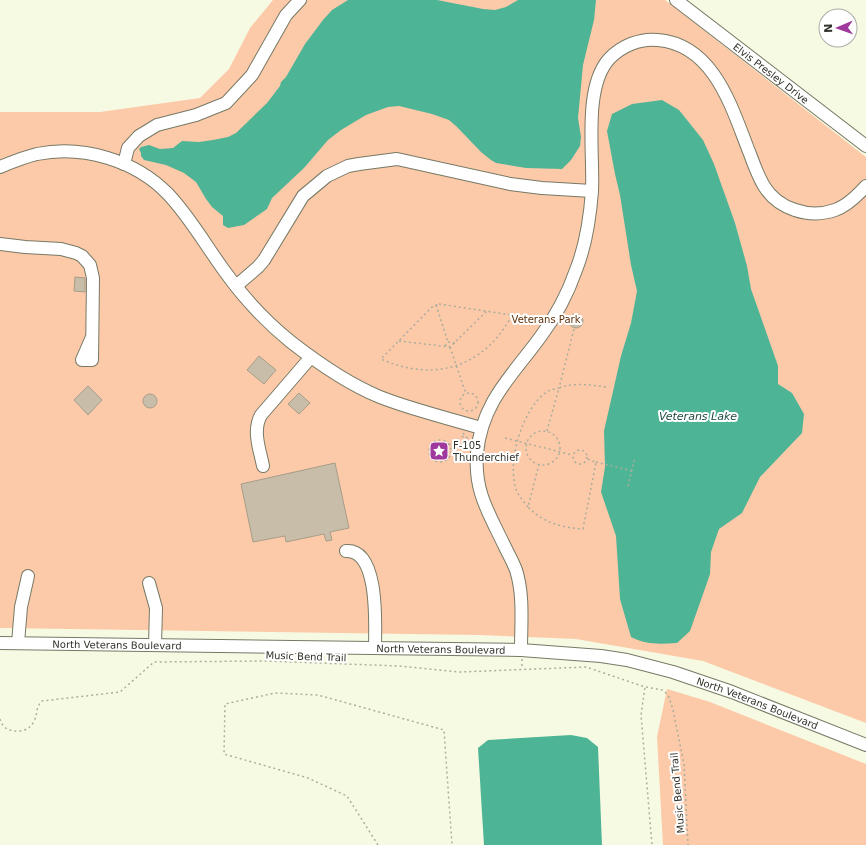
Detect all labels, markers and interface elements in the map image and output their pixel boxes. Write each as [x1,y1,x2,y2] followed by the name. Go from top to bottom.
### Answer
[818,8,858,48] north arrow
[822,23,835,33] text: N
[731,41,811,106] street label: Elvis Presley Drive
[512,314,581,325] park label: Veterans Park
[659,410,737,423] water label: Veterans Lake
[428,440,450,462] place icon: F-105 Thunderchief
[452,440,519,463] place label: F-105 Thunderchief
[52,639,182,651] street label: North Veterans Boulevard
[376,643,506,656] street label: North Veterans Boulevard
[265,650,347,663] street label: Music Bend Trail
[695,675,820,731] street label: North Veterans Boulevard
[668,752,687,834] street label: Music Bend Trail

